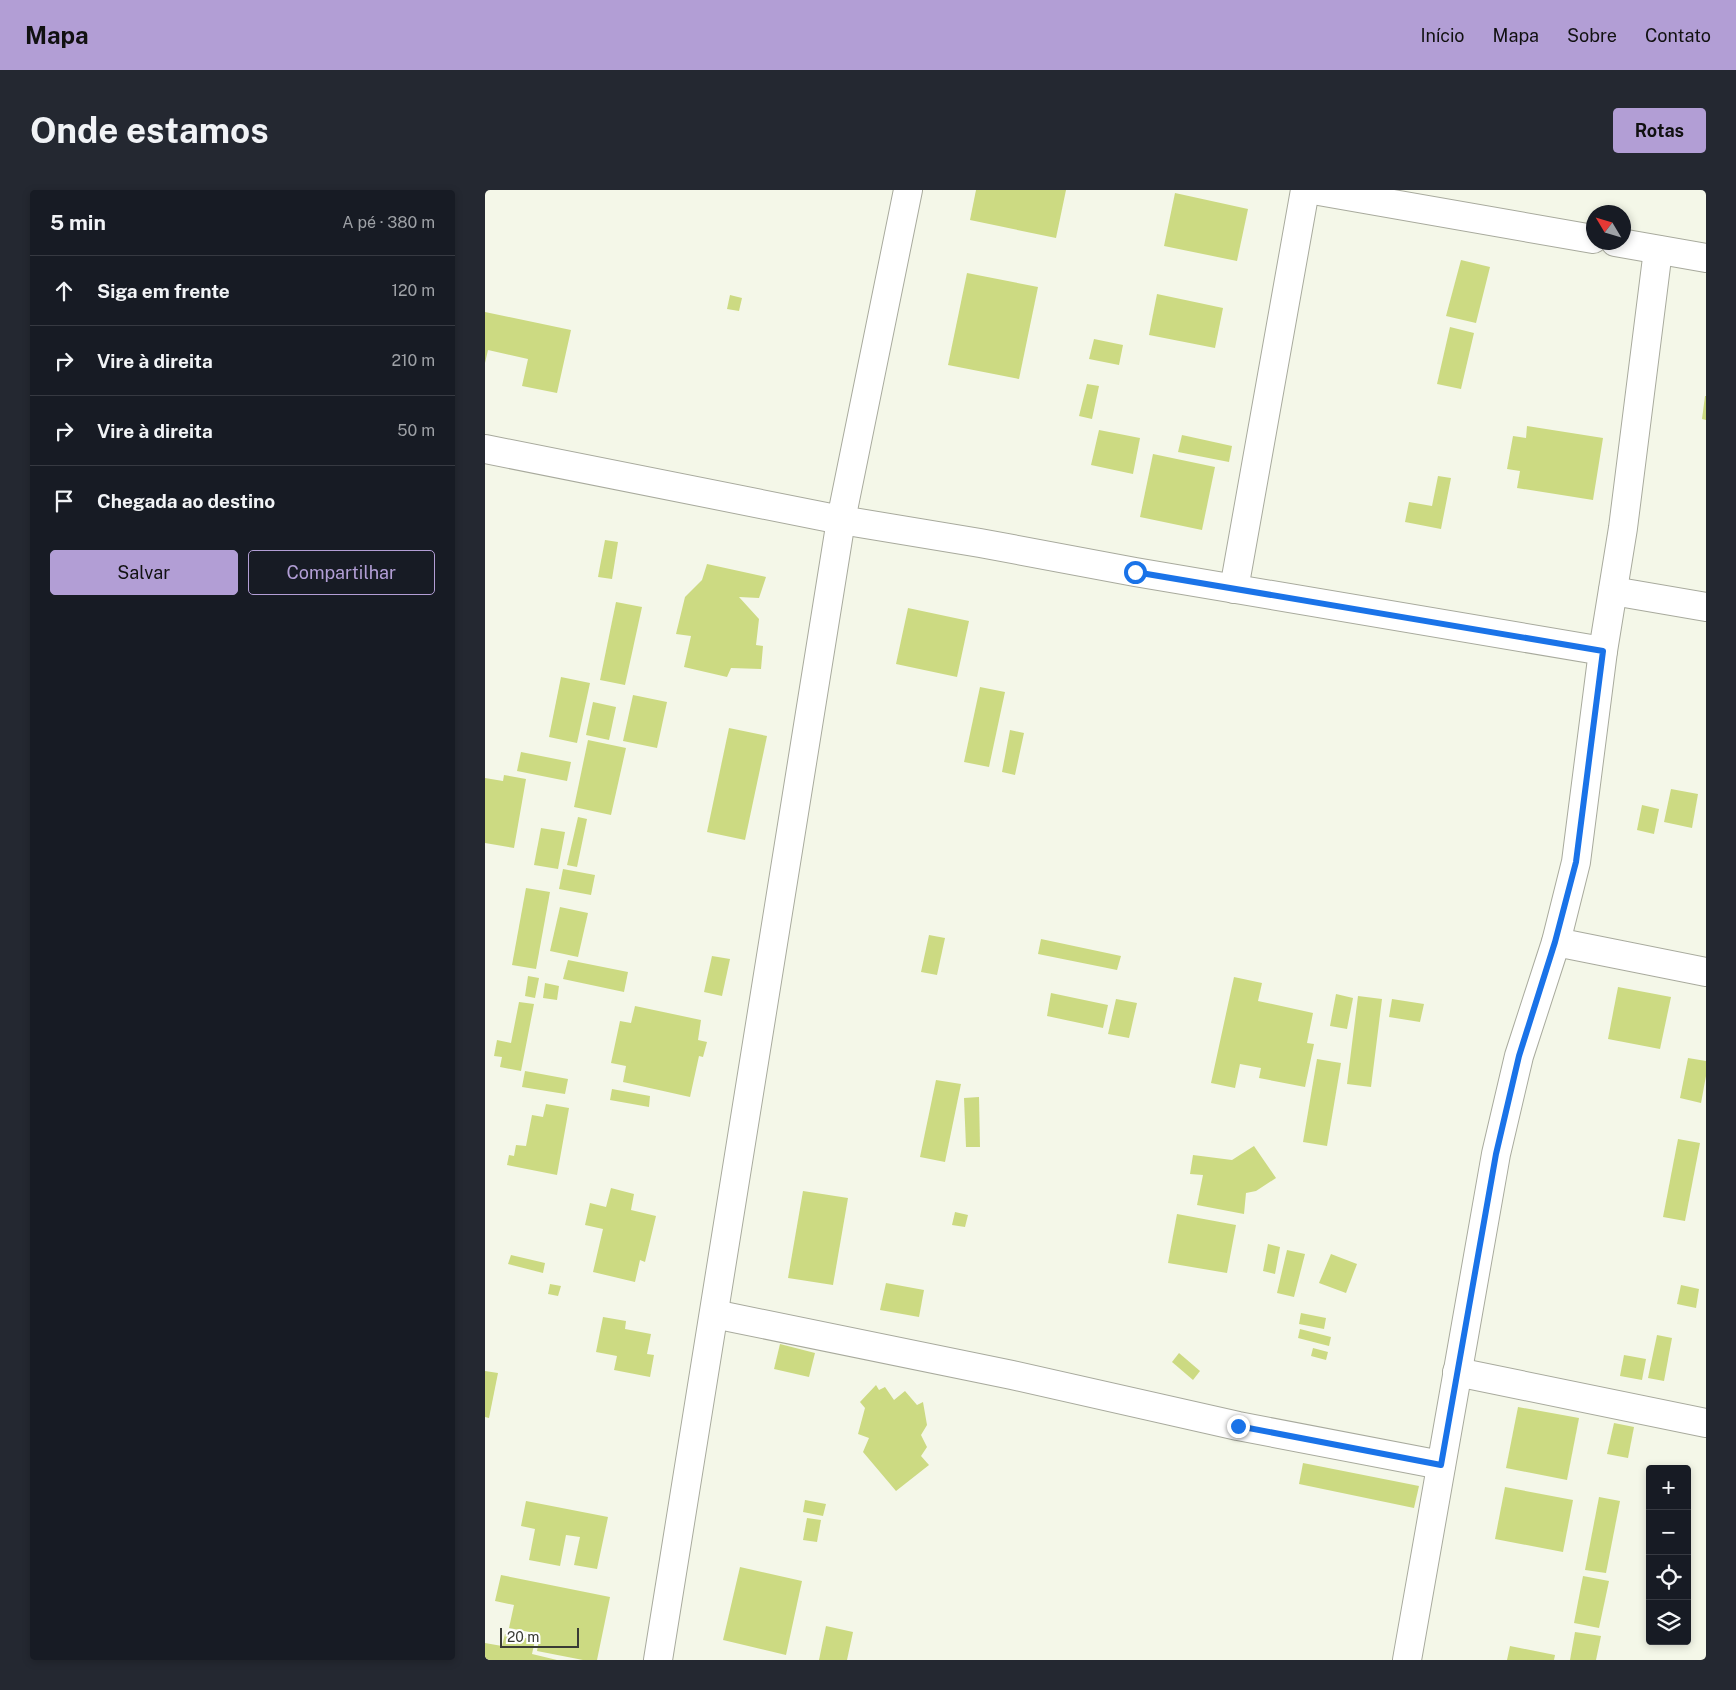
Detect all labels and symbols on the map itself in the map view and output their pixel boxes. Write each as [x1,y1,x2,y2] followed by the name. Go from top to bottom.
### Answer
[1586,205,1631,250] north arrow
[1124,561,1147,584] route start
[1227,1415,1250,1438] route end
[500,1625,579,1648] scale bar

